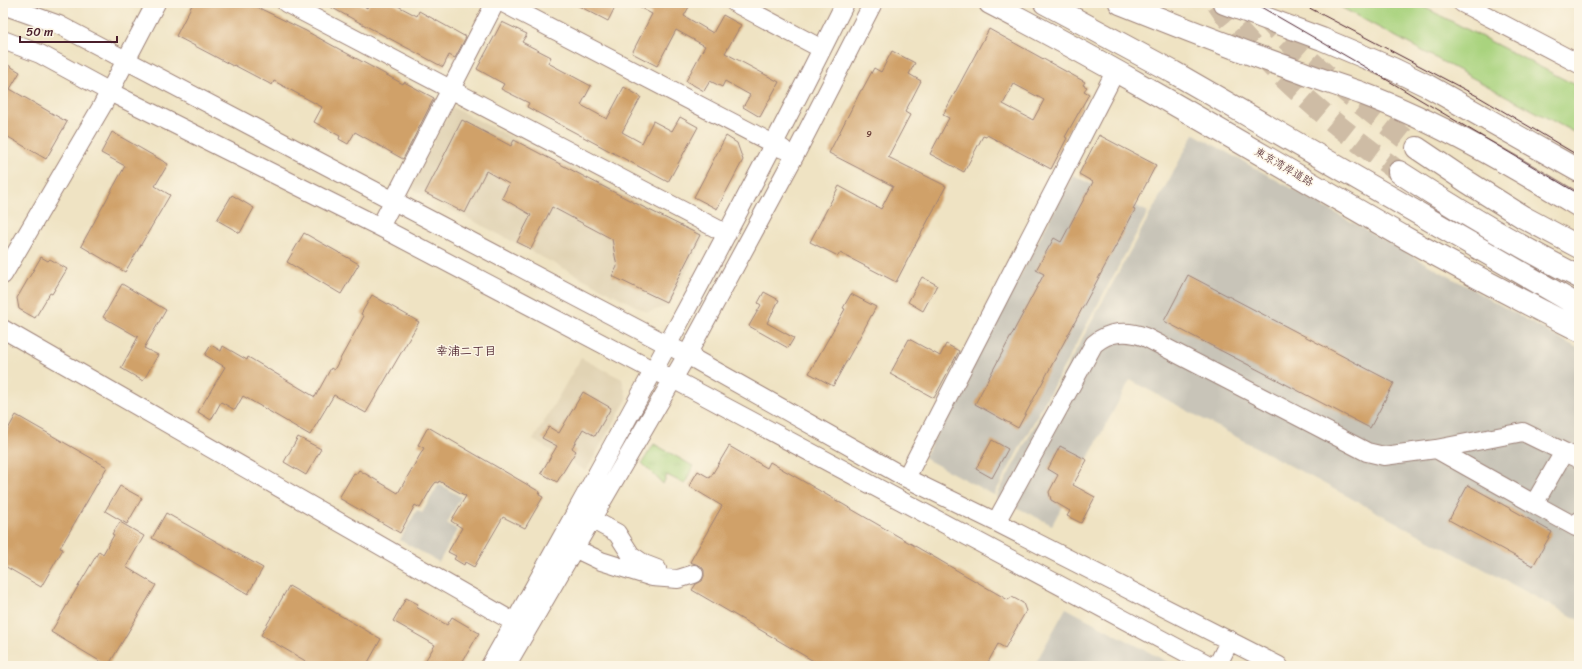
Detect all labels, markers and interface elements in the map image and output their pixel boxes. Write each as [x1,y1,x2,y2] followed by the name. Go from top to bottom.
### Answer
[20,18,117,44] scale bar
[26,21,53,43] text: 50 m
[866,126,872,142] house number: 9
[1251,142,1317,192] street label: 東京湾岸道路
[436,340,496,362] district label: 幸浦二丁目

